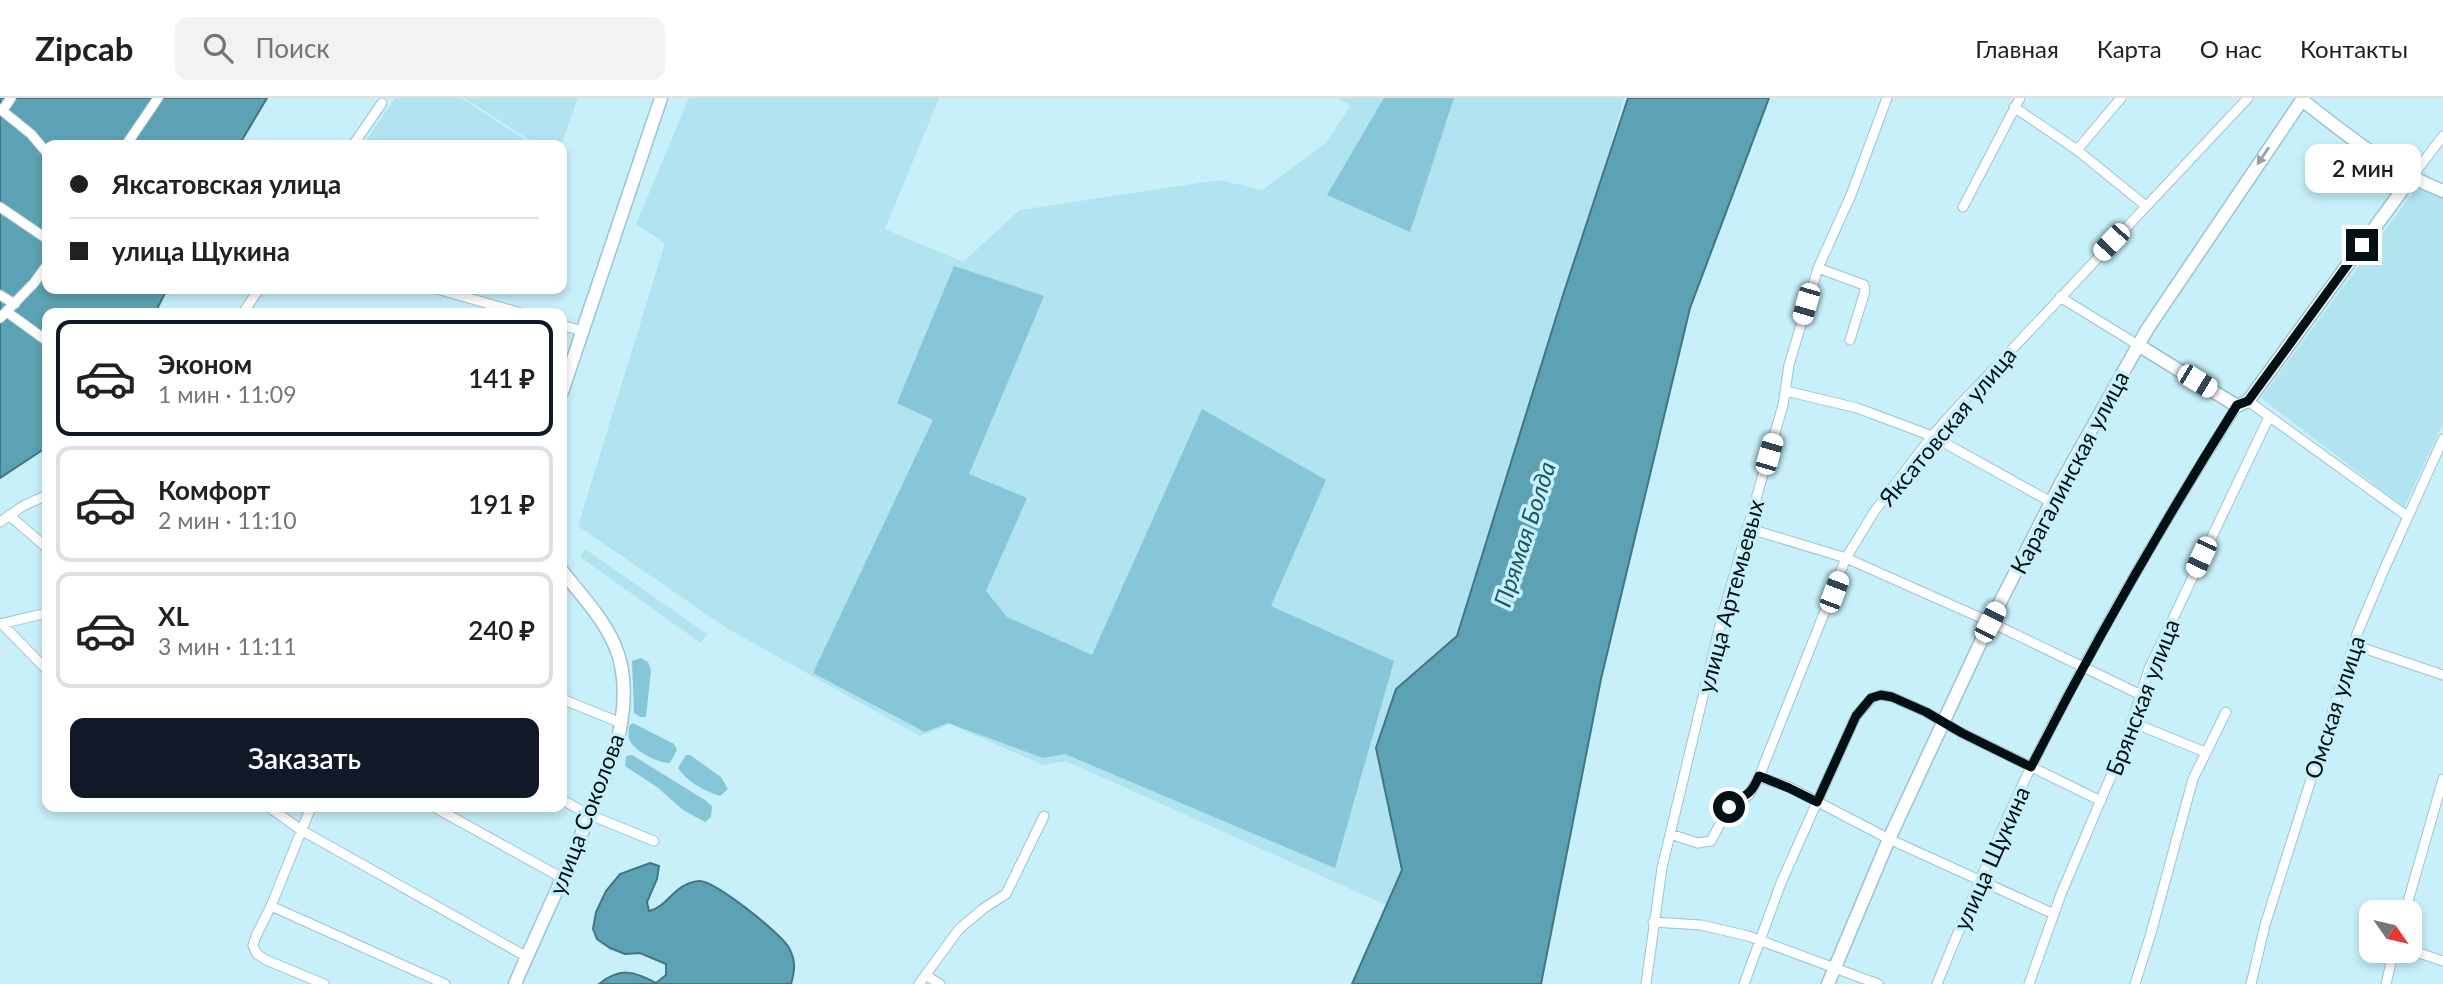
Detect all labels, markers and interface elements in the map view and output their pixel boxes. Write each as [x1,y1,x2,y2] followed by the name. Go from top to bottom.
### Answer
[175,17,665,80] search box
[35,28,133,68] text: Zipcab
[199,29,237,67] icon: search
[255,32,330,64] text: Поиск
[1975,34,2059,63] text: Главная
[2097,34,2162,63] text: Карта
[2200,34,2262,63] text: О нас
[2300,34,2408,63] text: Контакты
[2304,144,2420,192] callout: 2 мин
[2257,146,2270,166] one-way arrow
[2332,154,2394,182] text: 2 мин
[112,168,341,200] text: Яксатовская улица
[2089,219,2134,265] car
[2346,229,2378,261] route end
[112,235,290,267] text: улица Щукина
[1791,281,1822,327] car
[1872,341,2022,512] street label: Яксатовская улица
[74,347,137,410] icon: car
[158,348,252,380] text: Эконом
[2174,361,2221,401] car
[468,362,535,394] text: 141 ₽
[2004,366,2134,578] street label: Карагалинская улица
[158,380,297,408] text: 1 мин · 11:09
[1754,431,1785,477] car
[1487,458,1561,610] water label: Прямая Болда
[74,473,137,536] icon: car
[158,474,270,506] text: Комфорт
[468,488,535,520] text: 191 ₽
[1691,496,1769,696] street label: улица Артемьевых
[158,506,297,534] text: 2 мин · 11:10
[2183,534,2220,580] car
[1817,569,1852,615] car
[74,599,137,662] icon: car
[1972,599,2009,645] car
[158,600,189,632] text: XL
[468,614,535,646] text: 240 ₽
[2099,615,2185,779] street label: Брянская улица
[158,632,297,660] text: 3 мин · 11:11
[2298,632,2370,782] street label: Омская улица
[70,718,539,798] button: Заказать
[542,729,630,899] street label: улица Соколова
[1947,782,2035,934] street label: улица Щукина
[1713,791,1745,823] route start
[2359,900,2422,962] north arrow
[2359,900,2422,963] map controls

